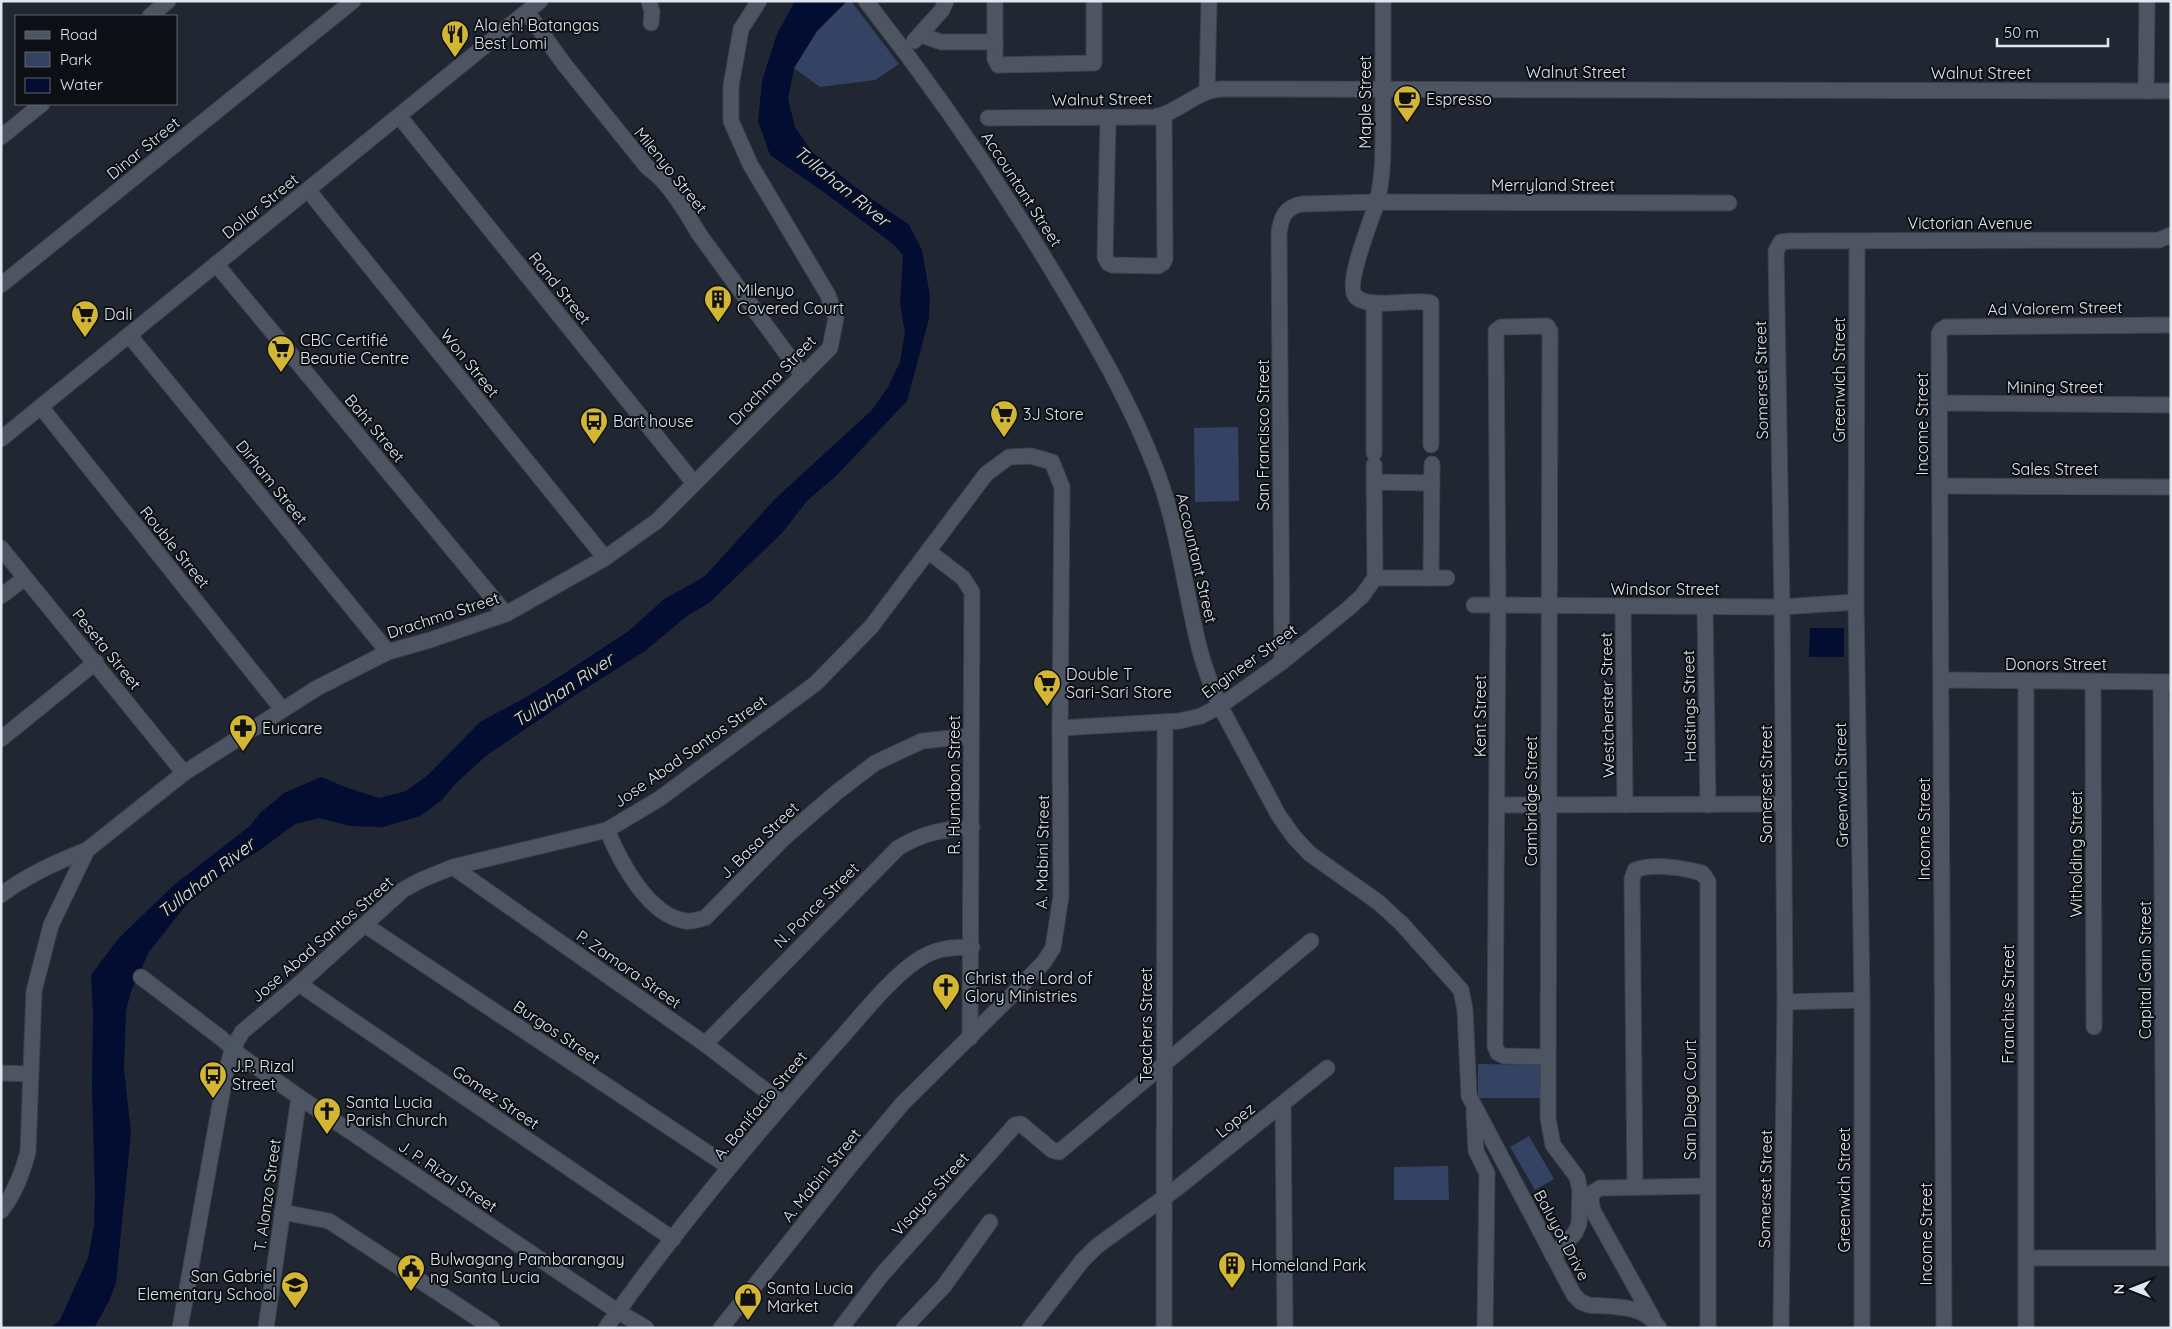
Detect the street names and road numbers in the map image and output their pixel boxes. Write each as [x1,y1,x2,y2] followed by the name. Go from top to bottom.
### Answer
[1355,55,1375,149] street label: Maple Street
[1526,62,1626,82] street label: Walnut Street
[1931,63,2031,83] street label: Walnut Street
[1052,88,1152,110] street label: Walnut Street
[102,112,184,184] street label: Dinar Street
[630,123,712,217] street label: Milenyo Street
[977,128,1067,250] street label: Accountant Street
[218,169,302,243] street label: Dollar Street
[1491,175,1615,195] street label: Merryland Street
[1908,213,2032,233] street label: Victorian Avenue
[525,248,595,328] street label: Rand Street
[1987,297,2123,319] street label: Ad Valorem Street
[1829,317,1849,443] street label: Greenwich Street
[1750,321,1772,439] street label: Somerset Street
[436,325,504,401] street label: Won Street
[724,331,820,429] street label: Drachma Street
[1253,359,1273,511] street label: San Francisco Street
[1912,373,1932,475] street label: Income Street
[2007,377,2103,397] street label: Mining Street
[341,390,409,466] street label: Baht Street
[232,436,312,528] street label: Dirham Street
[2012,459,2098,479] street label: Sales Street
[1172,491,1222,625] street label: Accountant Street
[136,502,214,592] street label: Rouble Street
[1610,579,1720,599] street label: Windsor Street
[384,587,502,643] street label: Drachma Street
[68,605,146,693] street label: Peseta Street
[1197,620,1301,702] street label: Engineer Street
[1596,632,1618,778] street label: Westcherster Street
[1678,650,1700,762] street label: Hastings Street
[2005,654,2107,674] street label: Donors Street
[1470,675,1490,757] street label: Kent Street
[610,691,770,811] street label: Jose Abad Santos Street
[944,715,964,855] street label: R. Humabon Street
[1830,722,1852,848] street label: Greenwich Street
[1756,725,1776,843] street label: Somerset Street
[1521,736,1541,866] street label: Cambridge Street
[1914,778,1934,880] street label: Income Street
[2066,790,2086,918] street label: Witholding Street
[1031,795,1053,909] street label: A. Mabini Street
[715,797,803,883] street label: J. Basa Street
[769,858,863,952] street label: N. Ponce Street
[247,872,397,1006] street label: Jose Abad Santos Street
[2135,901,2155,1039] street label: Capital Gain Street
[573,925,685,1013] street label: P. Zamora Street
[1998,944,2018,1064] street label: Franchise Street
[1136,968,1156,1082] street label: Teachers Street
[510,996,604,1068] street label: Burgos Street
[1680,1040,1700,1160] street label: San Diego Court
[709,1047,811,1163] street label: A. Bonifacio Street
[449,1061,543,1133] street label: Gomez Street
[1211,1098,1259,1142] street label: Lopez
[777,1124,865,1226] street label: A. Mabini Street
[1834,1127,1854,1253] street label: Greenwich Street
[1754,1130,1776,1248] street label: Somerset Street
[395,1136,501,1216] street label: J. P. Rizal Street
[249,1137,285,1253] street label: T. Alonzo Street
[887,1148,973,1240] street label: Visayas Street
[1916,1183,1936,1285] street label: Income Street
[1530,1186,1594,1284] street label: Baluyot Drive

